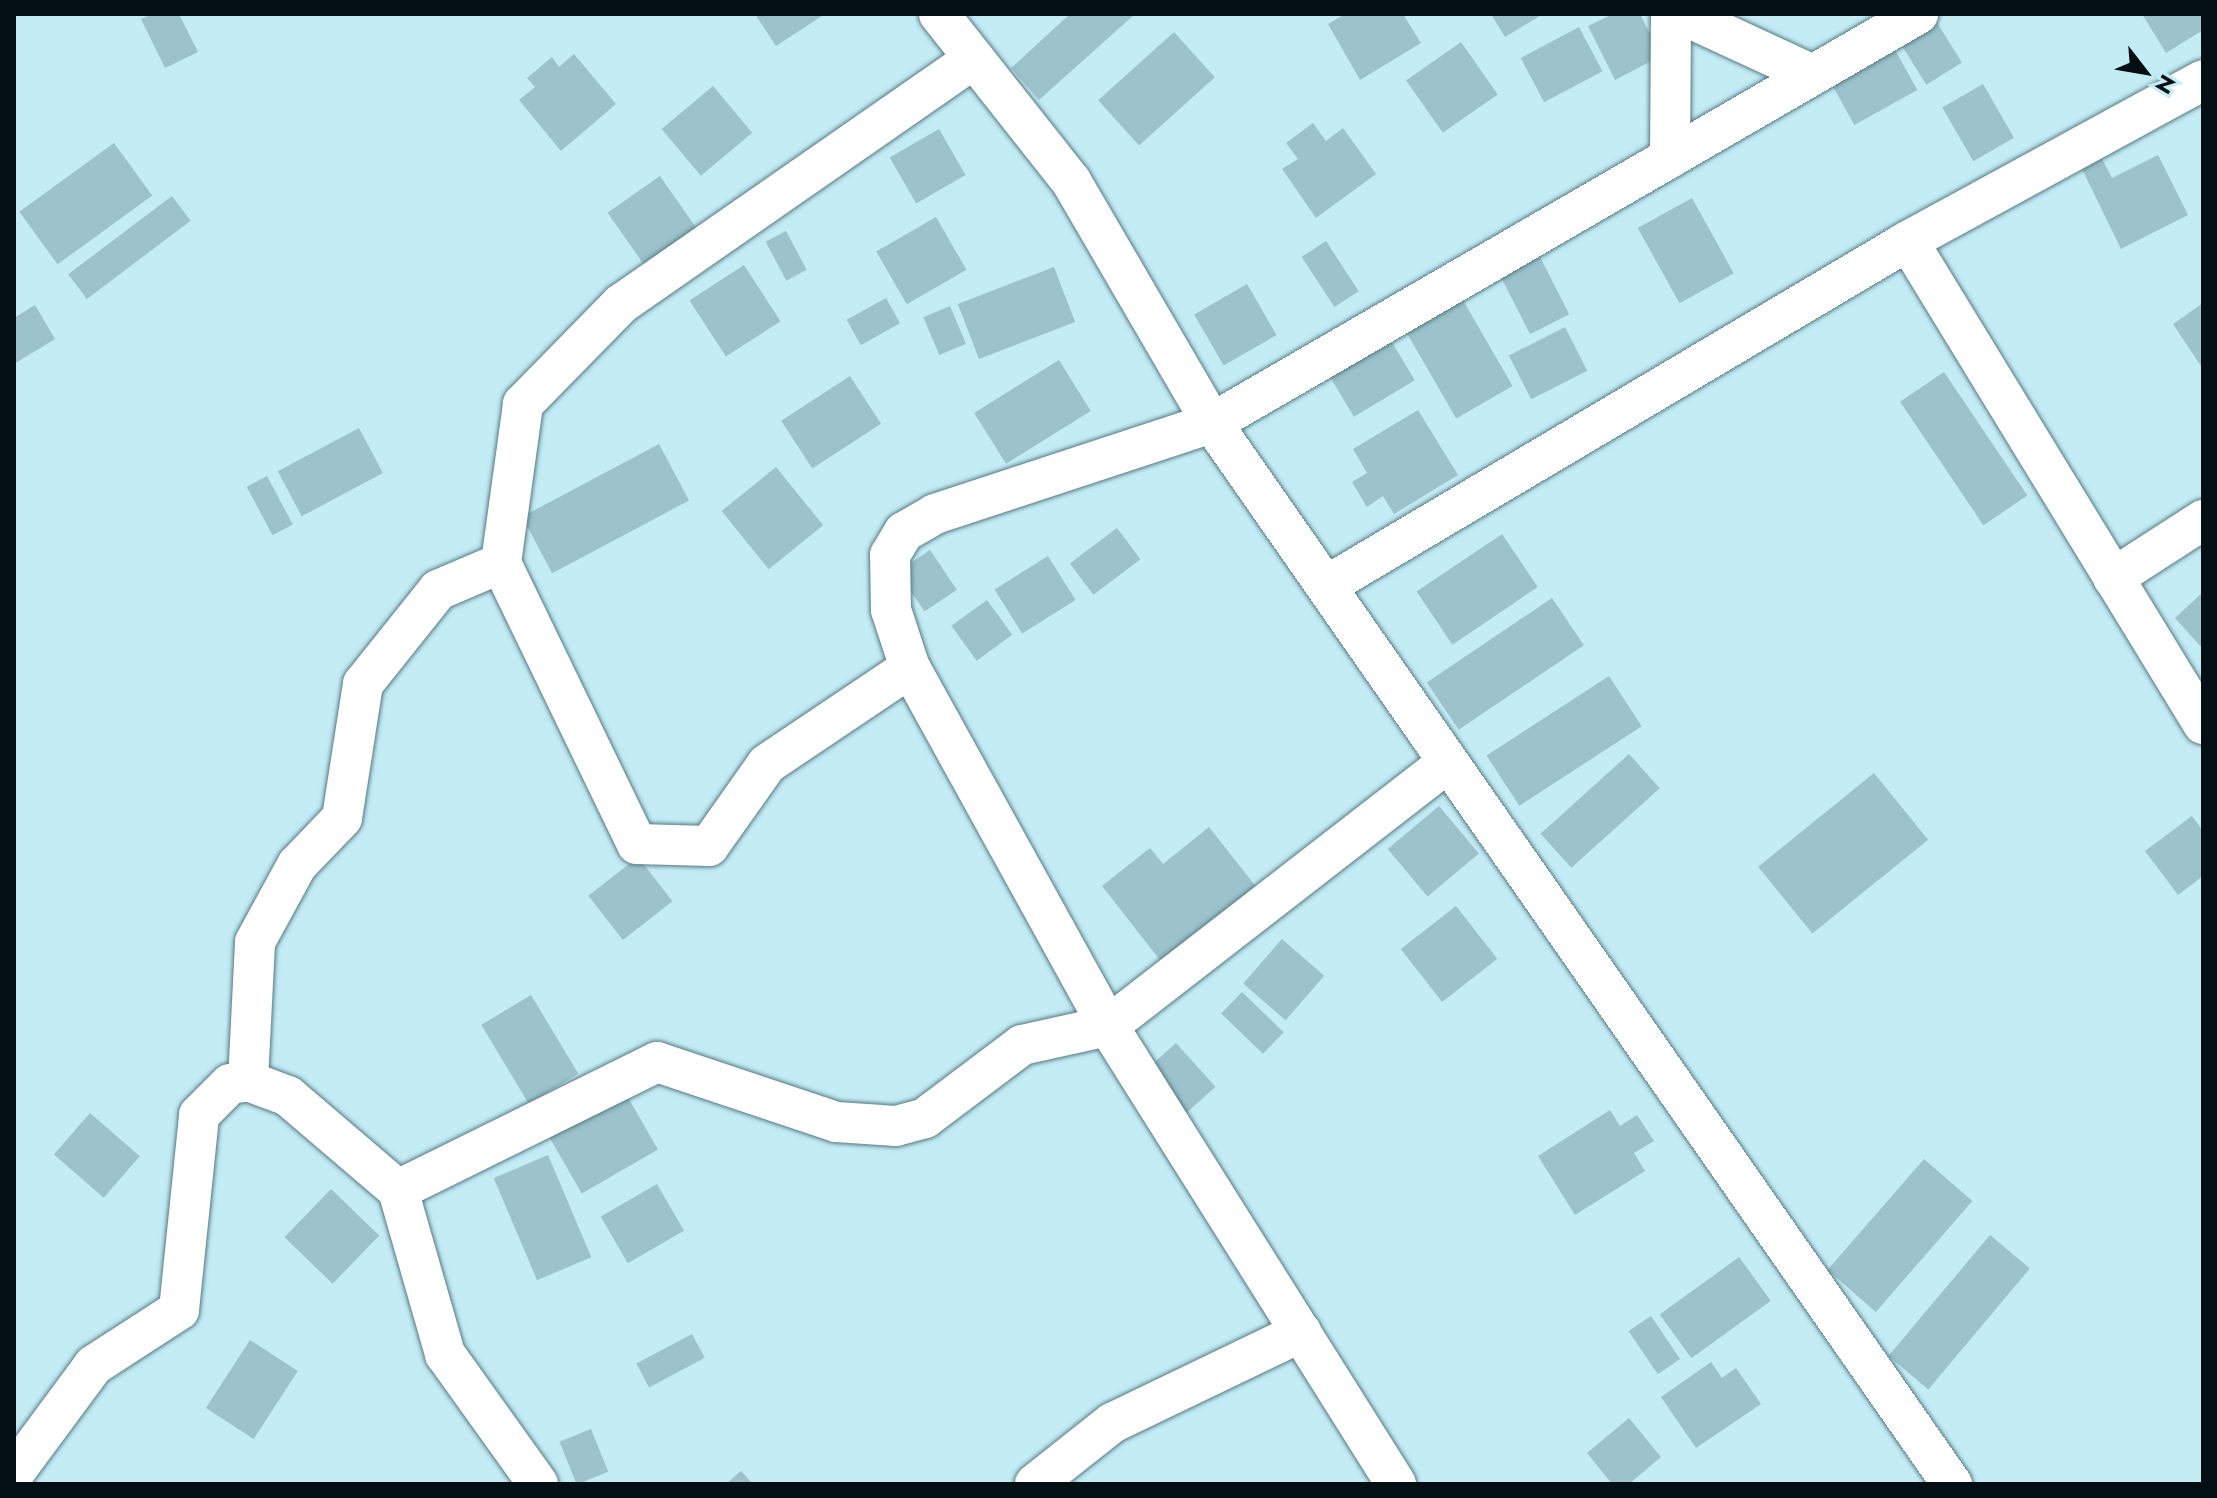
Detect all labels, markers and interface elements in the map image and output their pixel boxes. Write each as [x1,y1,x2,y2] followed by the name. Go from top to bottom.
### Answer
[2105,32,2185,112] north arrow
[2147,69,2184,100] text: N

